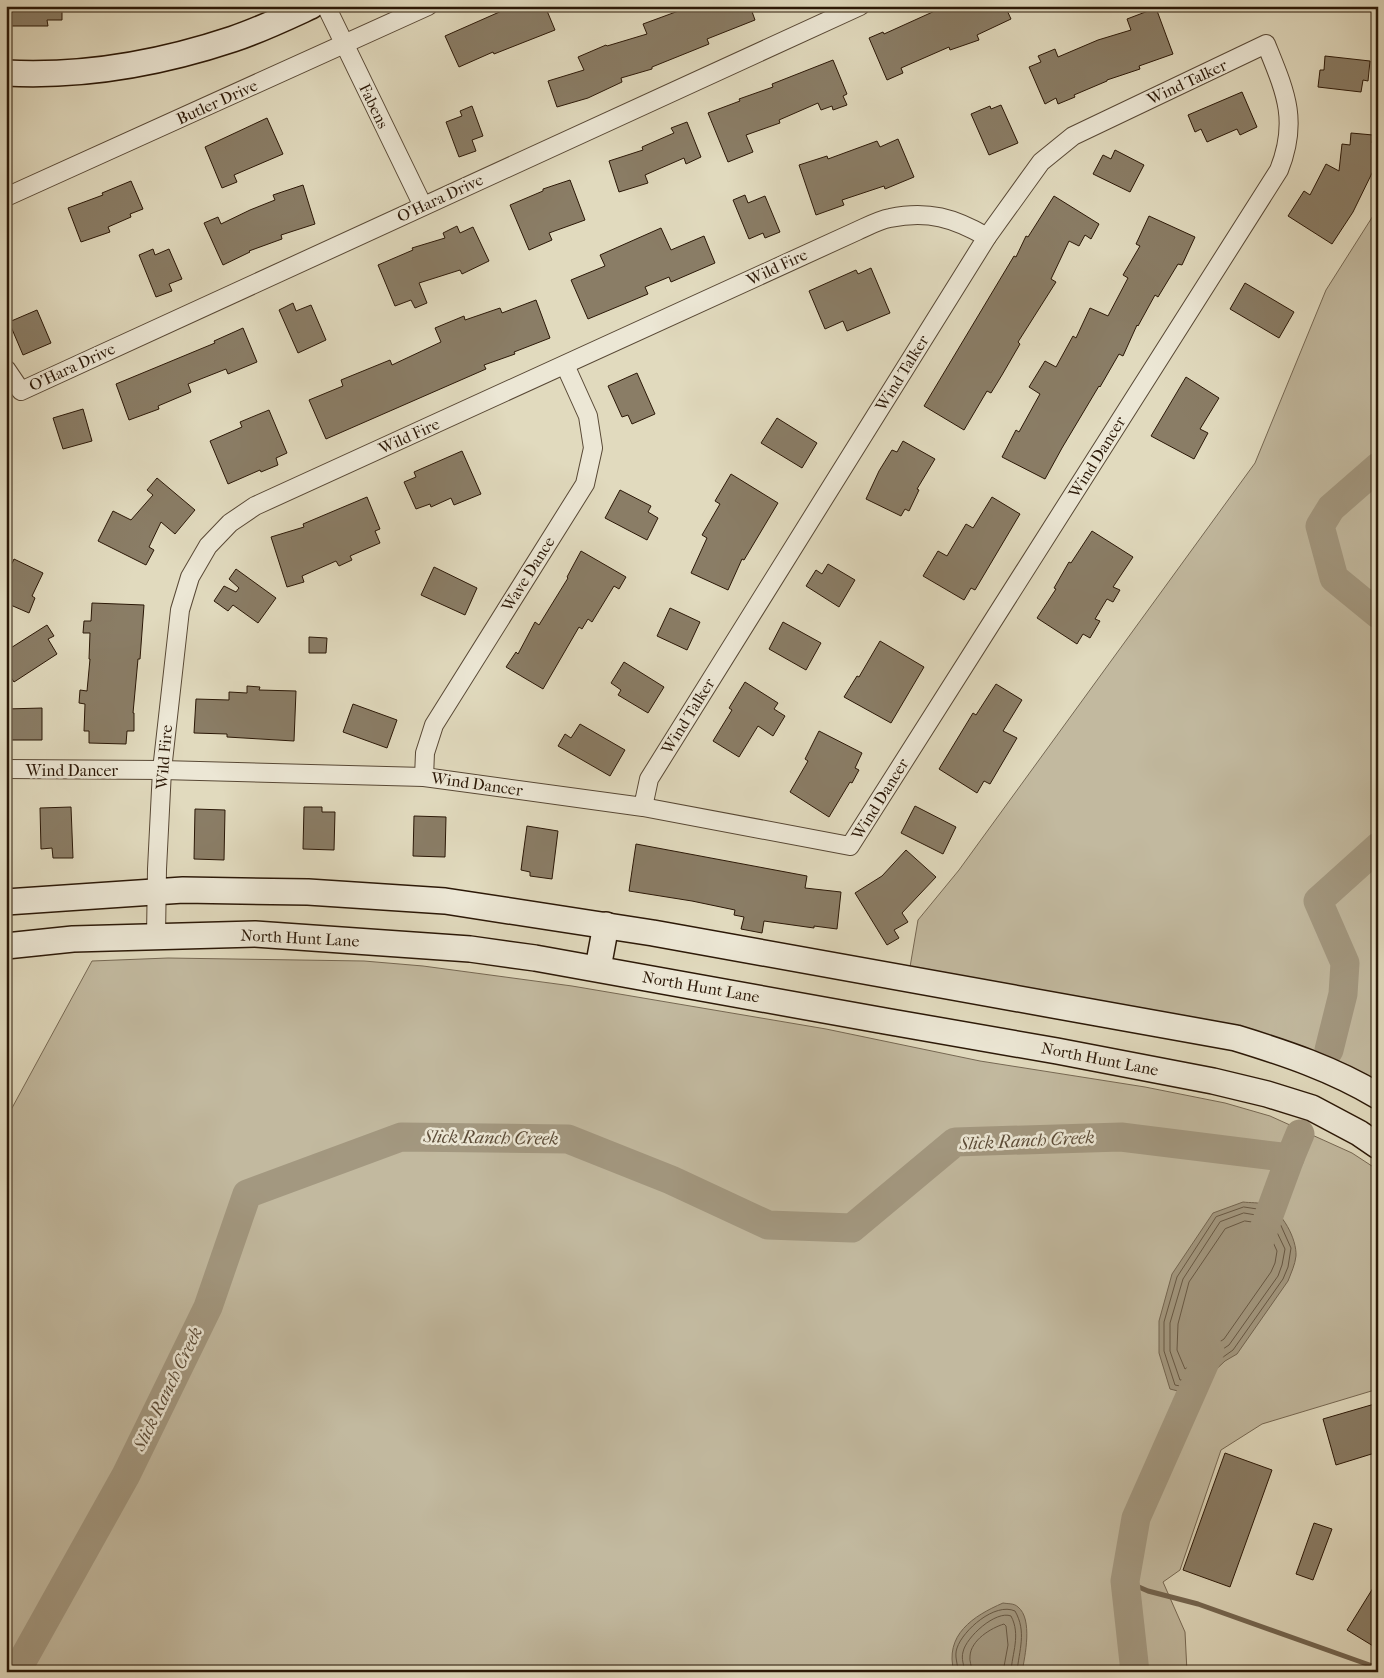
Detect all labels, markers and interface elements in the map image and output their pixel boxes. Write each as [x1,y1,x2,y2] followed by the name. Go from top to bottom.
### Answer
[1143,55,1230,109] street label: Wind Talker
[174,76,261,128] street label: Butler Drive
[355,81,393,132] street label: Fabens
[394,170,486,226] street label: O'Hara Drive
[743,245,810,290] street label: Wild Fire
[871,331,933,415] street label: Wind Talker
[26,339,118,395] street label: O'Hara Drive
[1064,413,1130,502] street label: Wind Dancer
[375,414,443,458] street label: Wild Fire
[497,533,559,616] street label: Wave Dance
[657,674,719,758] street label: Wind Talker
[152,724,176,791] street label: Wild Fire
[847,755,913,844] street label: Wind Dancer
[25,761,118,780] street label: Wind Dancer
[429,768,524,800] street label: Wind Dancer
[240,925,360,951] street label: North Hunt Lane
[641,967,761,1007] street label: North Hunt Lane
[1040,1038,1160,1080] street label: North Hunt Lane
[422,1126,559,1150] water label: Slick Ranch Creek
[958,1127,1095,1155] water label: Slick Ranch Creek
[128,1324,207,1455] water label: Slick Ranch Creek

